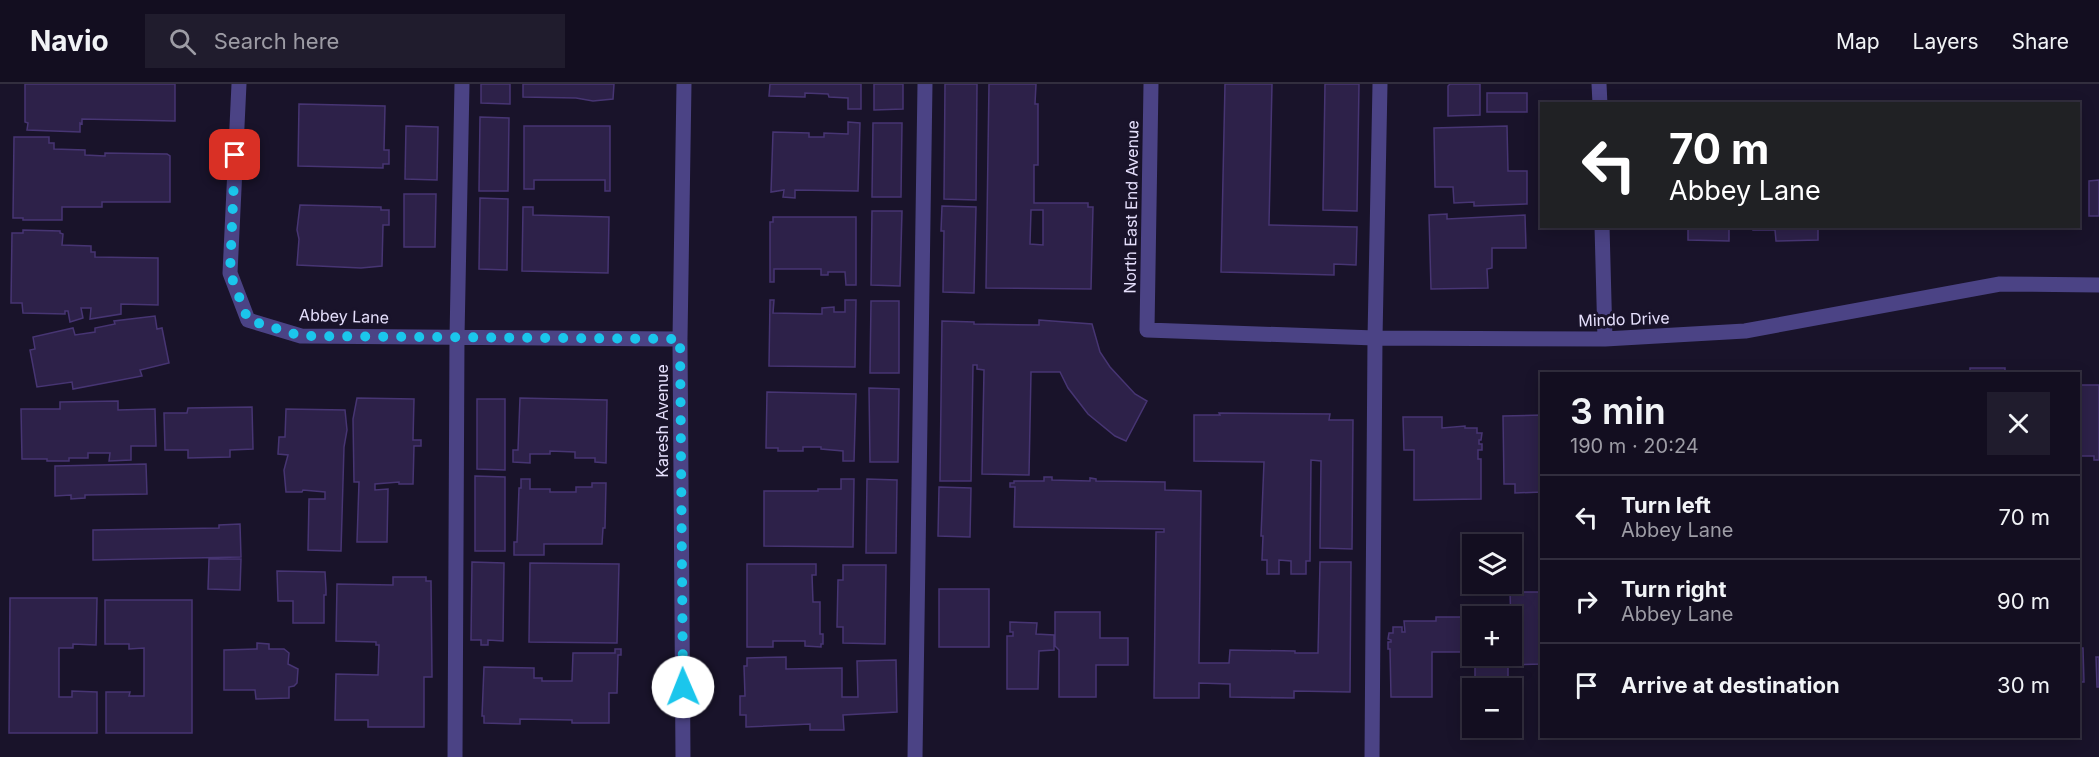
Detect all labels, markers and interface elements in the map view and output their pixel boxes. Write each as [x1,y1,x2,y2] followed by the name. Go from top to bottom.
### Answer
[145,14,565,68] search box
[30,24,109,58] text: Navio
[166,25,199,58] icon: search
[214,28,339,54] text: Search here
[1836,29,1880,54] text: Map
[1913,29,1979,54] text: Layers
[2012,29,2069,54] text: Share
[1119,120,1143,294] street label: North East End Avenue
[1669,123,1769,174] text: 70 m
[1570,126,1648,204] icon: left
[209,129,260,180] pin
[218,138,251,171] icon: arrive
[1669,174,1821,207] text: Abbey Lane
[299,304,389,328] street label: Abbey Lane
[1578,307,1670,331] street label: Mindo Drive
[652,364,672,478] street label: Karesh Avenue
[1570,389,1666,433] text: 3 min
[1987,392,2050,455] button: close
[1570,434,1699,458] text: 190 m · 20:24
[1621,492,1711,518] text: Turn left
[1570,501,1603,534] icon: left
[1999,504,2050,530] text: 70 m
[1621,518,1733,542] text: Abbey Lane
[1462,534,1522,738] map controls
[1462,534,1522,594] button: layers
[1621,576,1727,602] text: Turn right
[1570,585,1603,618] icon: right
[1997,588,2050,614] text: 90 m
[1621,602,1733,626] text: Abbey Lane
[1462,606,1522,666] button: +
[651,655,715,719] position arrow
[1570,669,1603,702] icon: arrive
[1621,672,1840,698] text: Arrive at destination
[1997,672,2050,698] text: 30 m
[1462,678,1522,738] button: −

